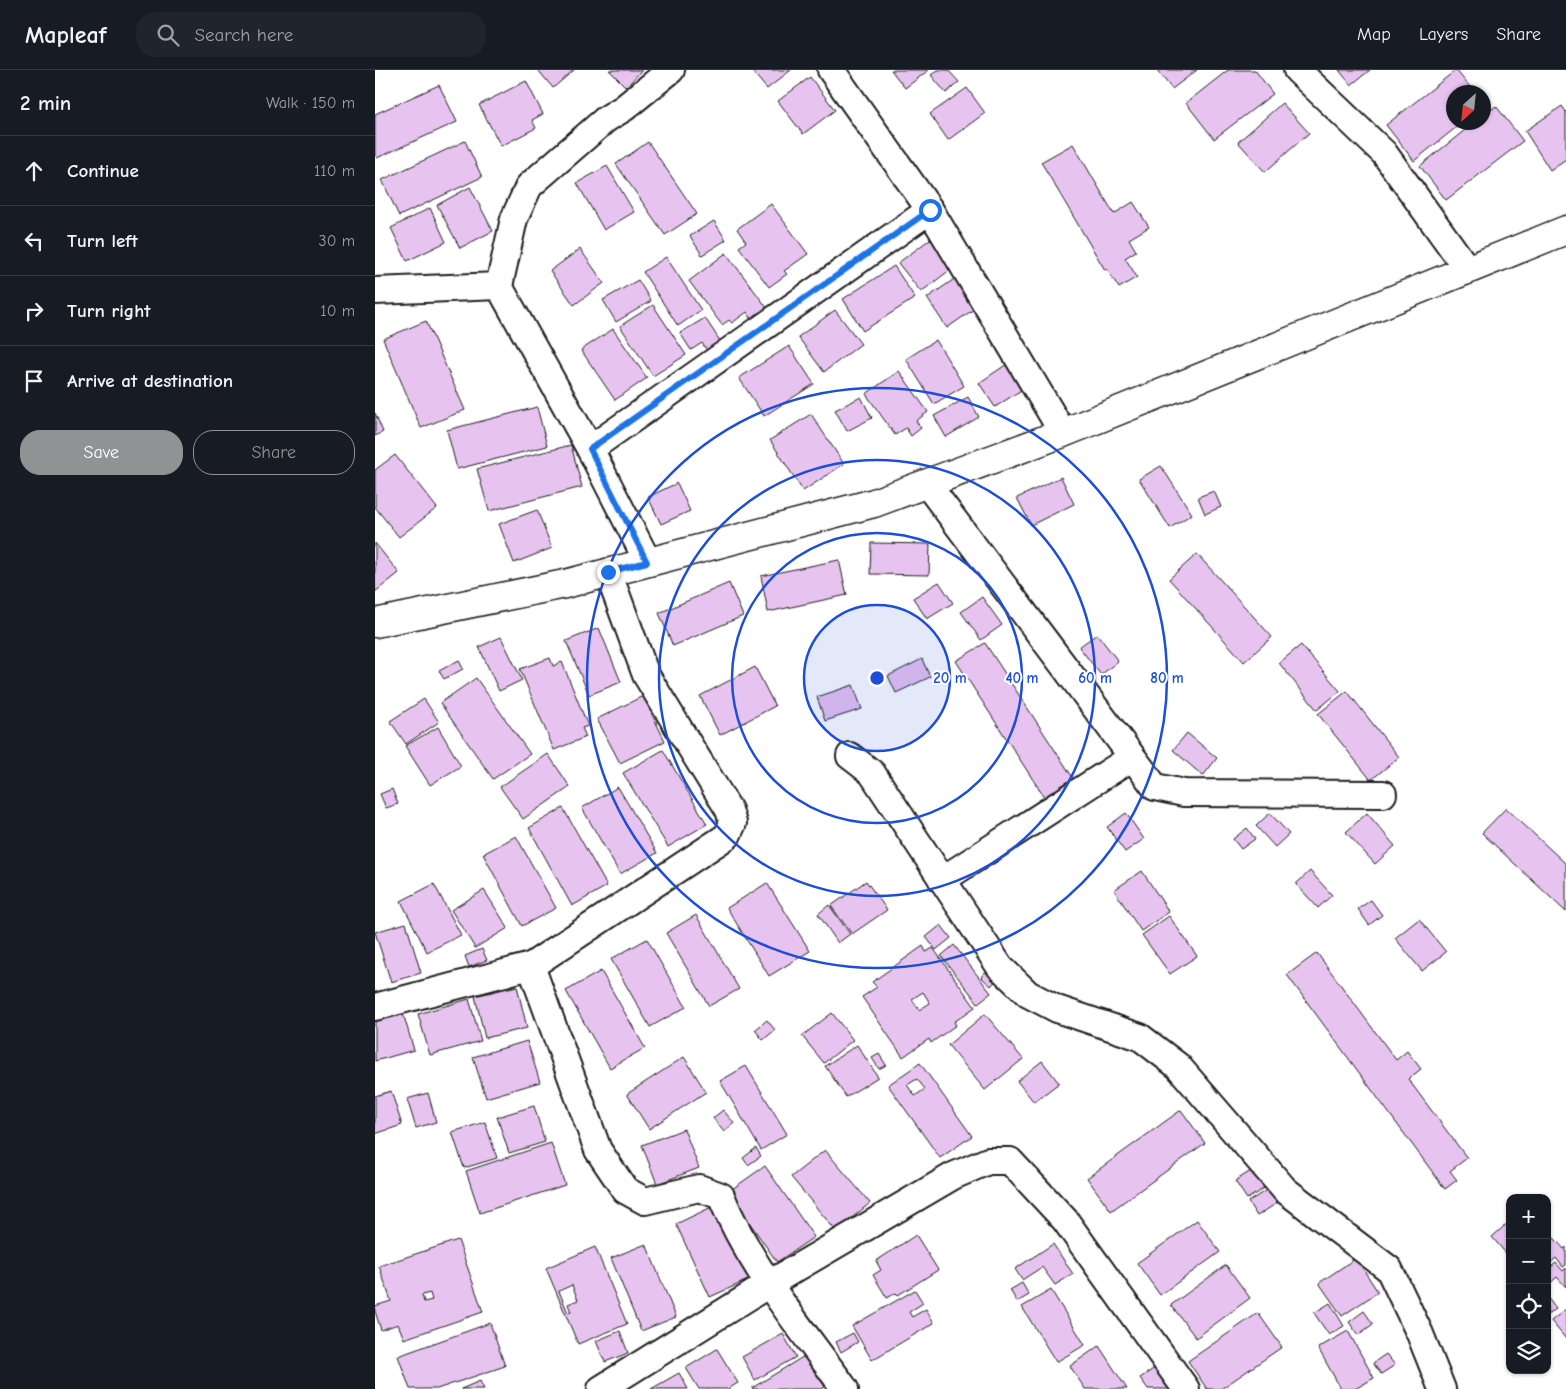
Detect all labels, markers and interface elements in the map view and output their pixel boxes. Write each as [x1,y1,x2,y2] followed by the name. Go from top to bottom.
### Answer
[136,12,486,57] search box
[25,21,106,49] text: Mapleaf
[154,21,182,49] icon: search
[194,24,293,46] text: Search here
[1357,24,1391,45] text: Map
[1419,24,1468,45] text: Layers
[1496,24,1541,45] text: Share
[1446,85,1491,130] north arrow
[20,91,71,115] text: 2 min
[266,94,355,112] text: Walk · 150 m
[20,157,48,185] icon: ahead
[67,160,139,182] text: Continue
[314,162,355,180] text: 110 m
[919,199,942,222] route start
[20,227,48,255] icon: left
[67,230,138,252] text: Turn left
[319,232,355,250] text: 30 m
[20,297,48,325] icon: right
[67,300,151,322] text: Turn right
[320,302,355,320] text: 10 m
[20,367,48,395] icon: arrive
[67,370,233,392] text: Arrive at destination
[20,430,183,475] button: Save
[193,430,355,475] button: Share
[597,561,620,584] route end
[868,669,886,687] centre of rings
[933,669,967,687] text: 20 m
[1006,669,1039,687] text: 40 m
[1078,669,1112,687] text: 60 m
[1150,669,1184,687] text: 80 m
[1506,1194,1551,1374] map controls
[1506,1194,1551,1239] button: +
[1506,1239,1551,1284] button: −
[1506,1284,1551,1329] button: locate
[1506,1329,1551,1374] button: layers

